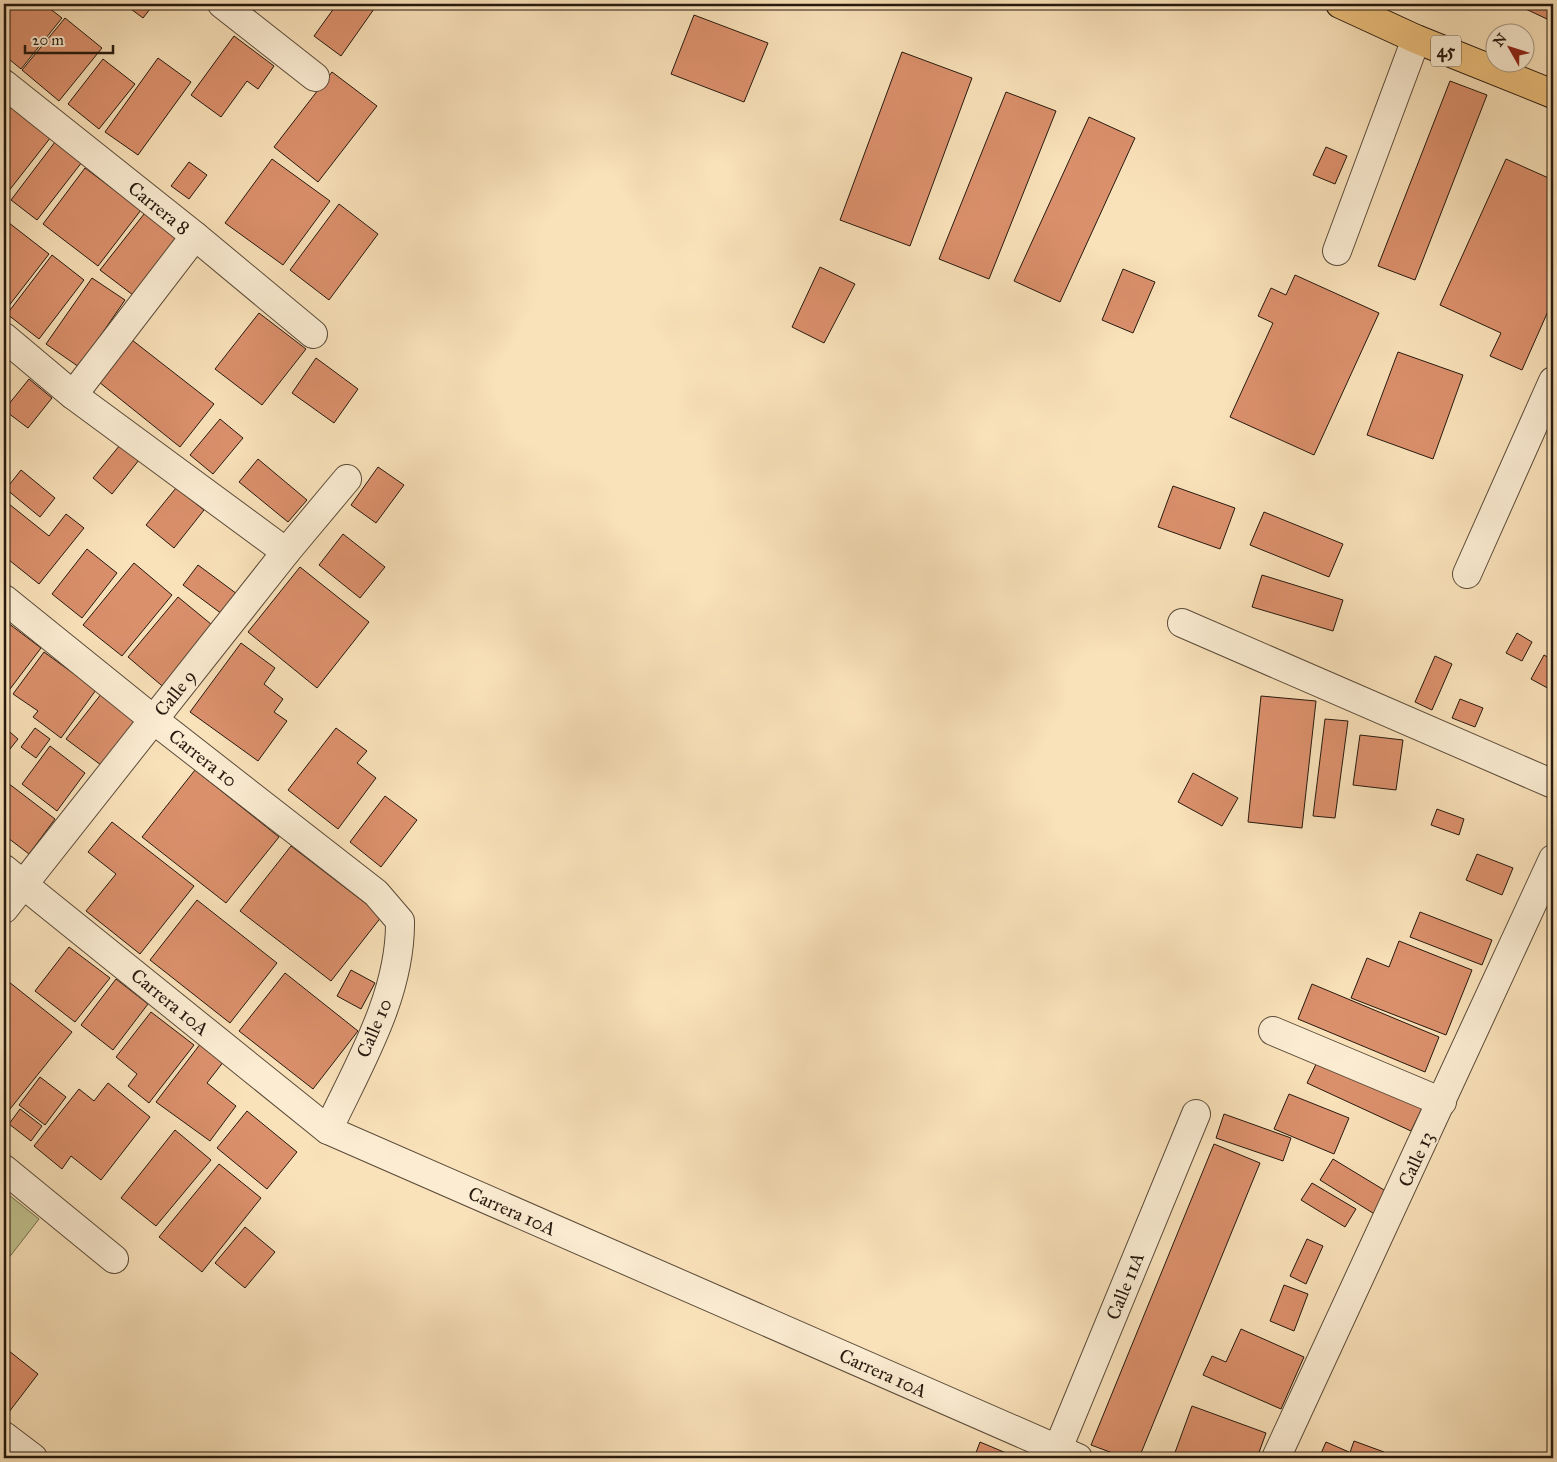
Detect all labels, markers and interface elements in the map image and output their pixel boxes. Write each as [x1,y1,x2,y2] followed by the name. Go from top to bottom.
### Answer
[25,22,112,54] scale bar
[1484,22,1534,72] north arrow
[1490,30,1511,50] text: N
[32,31,64,49] text: 20 m
[1431,36,1461,66] road number: 45
[124,176,194,240] street label: Carrera 8
[149,665,201,721] street label: Calle 9
[164,724,242,792] street label: Carrera 10
[126,964,214,1040] street label: Carrera 10A
[351,995,397,1061] street label: Calle 10
[1393,1128,1439,1190] street label: Calle 13
[465,1181,560,1241] street label: Carrera 10A
[1101,1249,1149,1323] street label: Calle 11A
[836,1343,931,1403] street label: Carrera 10A

